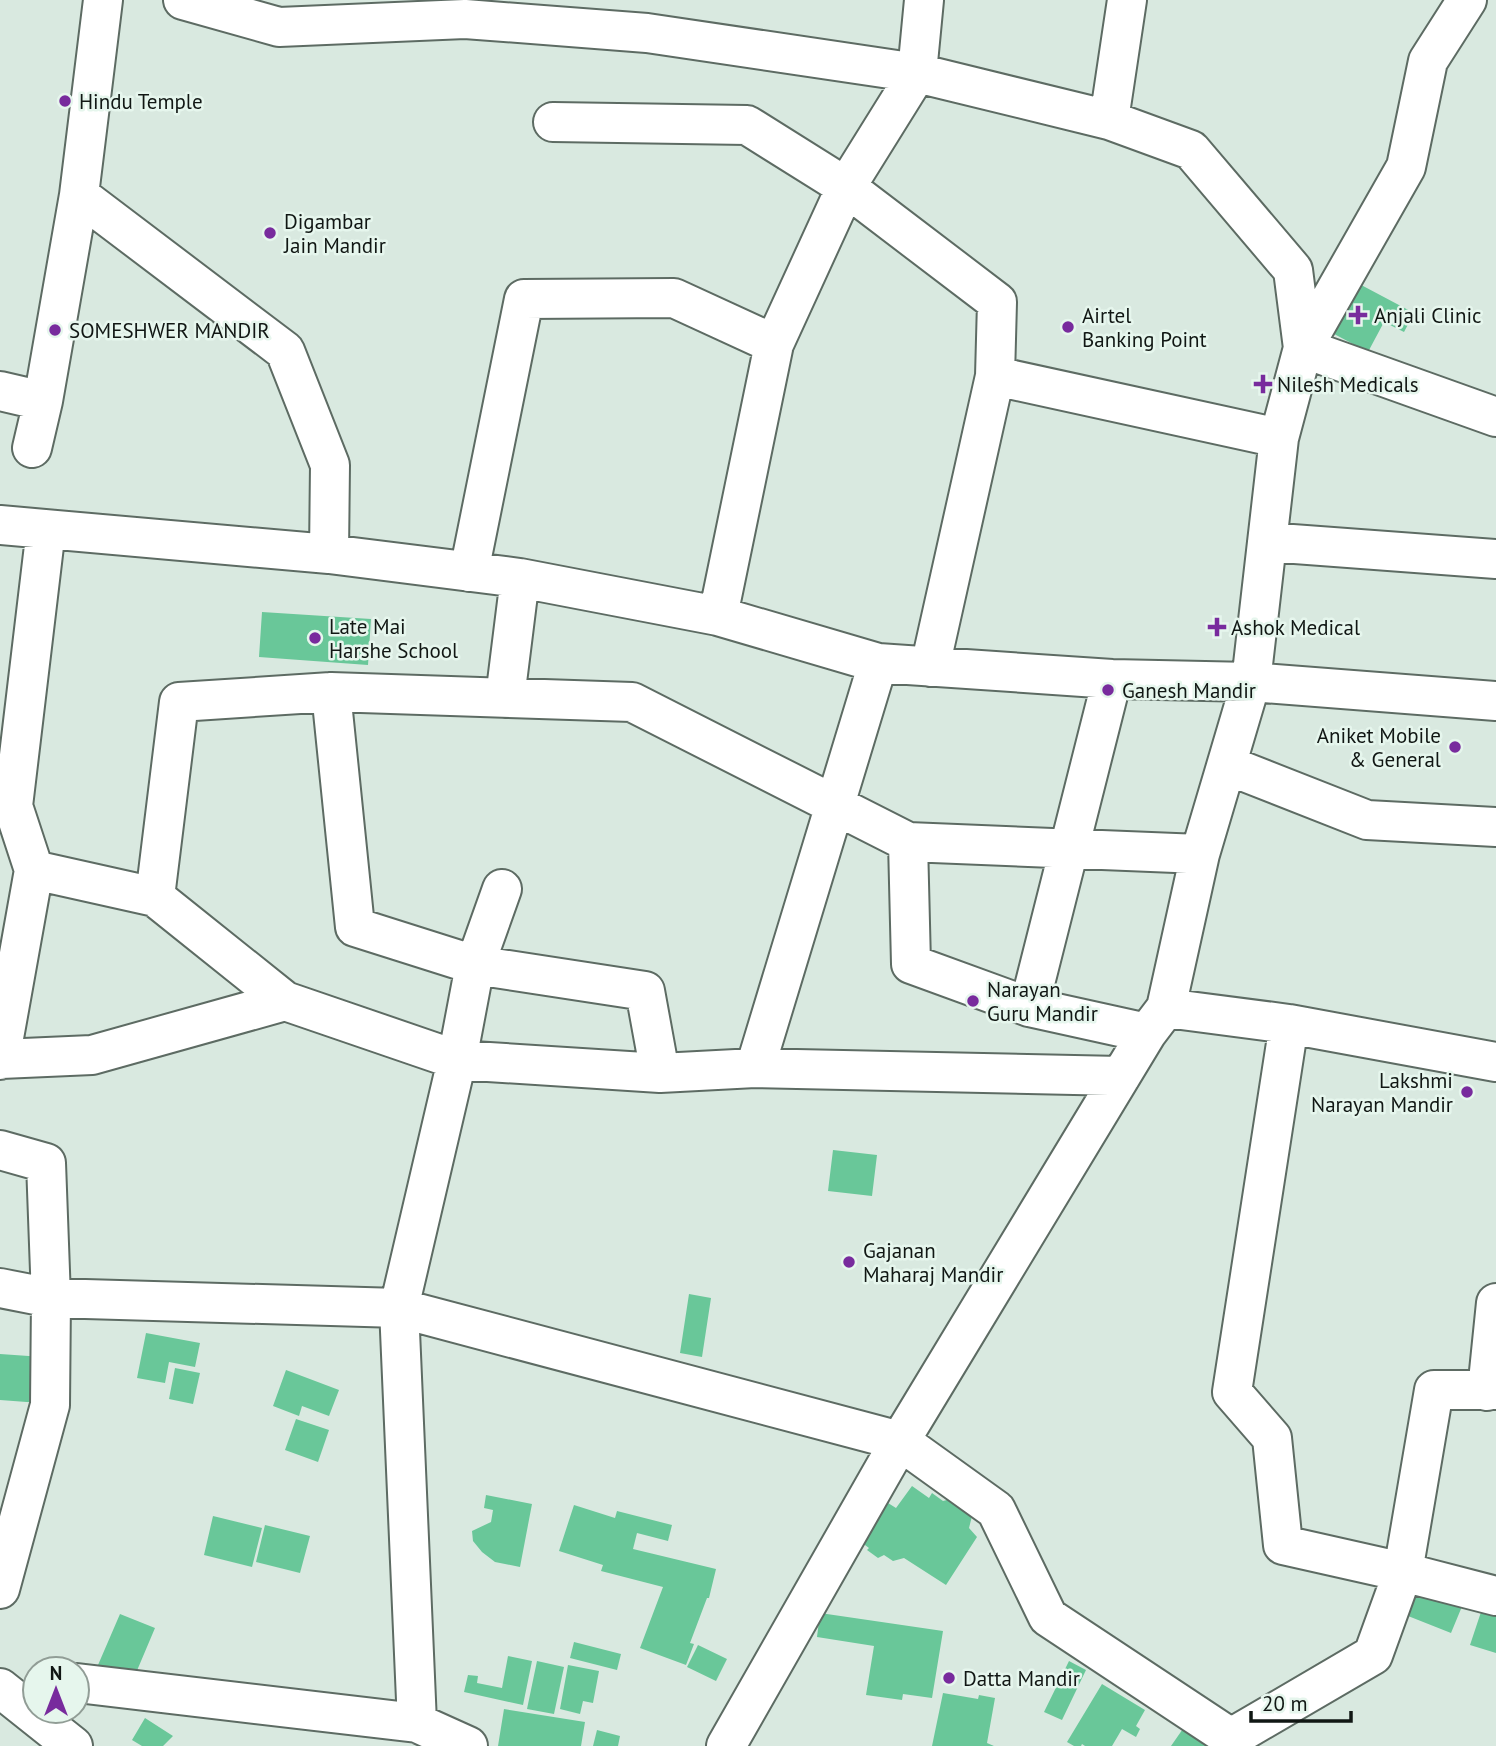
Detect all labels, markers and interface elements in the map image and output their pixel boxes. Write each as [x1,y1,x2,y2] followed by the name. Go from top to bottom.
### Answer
[79,88,203,115] place label: Hindu Temple
[57,93,73,109] marker: Hindu Temple
[283,208,386,259] place label: Digambar Jain Mandir
[262,225,278,241] marker: Digambar Jain Mandir
[1082,302,1207,353] place label: Airtel Banking Point
[1374,302,1482,329] place label: Anjali Clinic
[1348,305,1368,325] marker: Anjali Clinic
[69,317,270,344] place label: SOMESHWER MANDIR
[1060,319,1076,335] marker: Airtel Banking Point
[47,322,63,338] marker: SOMESHWER MANDIR
[1277,371,1419,398] place label: Nilesh Medicals
[1255,376,1271,392] marker: Nilesh Medicals
[329,613,458,664] place label: Late Mai Harshe School
[1231,614,1360,641] place label: Ashok Medical
[1209,619,1225,635] marker: Ashok Medical
[307,630,323,646] marker: Late Mai Harshe School
[1122,677,1256,704] place label: Ganesh Mandir
[1100,682,1116,698] marker: Ganesh Mandir
[1317,722,1441,773] place label: Aniket Mobile & General
[1447,739,1463,755] marker: Aniket Mobile & General
[987,976,1098,1027] place label: Narayan Guru Mandir
[965,993,981,1009] marker: Narayan Guru Mandir
[1311,1067,1453,1118] place label: Lakshmi Narayan Mandir
[1459,1084,1475,1100] marker: Lakshmi Narayan Mandir
[863,1237,1003,1288] place label: Gajanan Maharaj Mandir
[841,1254,857,1270] marker: Gajanan Maharaj Mandir
[21,1655,91,1725] north arrow
[50,1661,62,1685] text: N
[963,1665,1080,1692] place label: Datta Mandir
[941,1670,957,1686] marker: Datta Mandir
[1251,1680,1351,1724] scale bar
[1262,1690,1308,1717] text: 20 m

